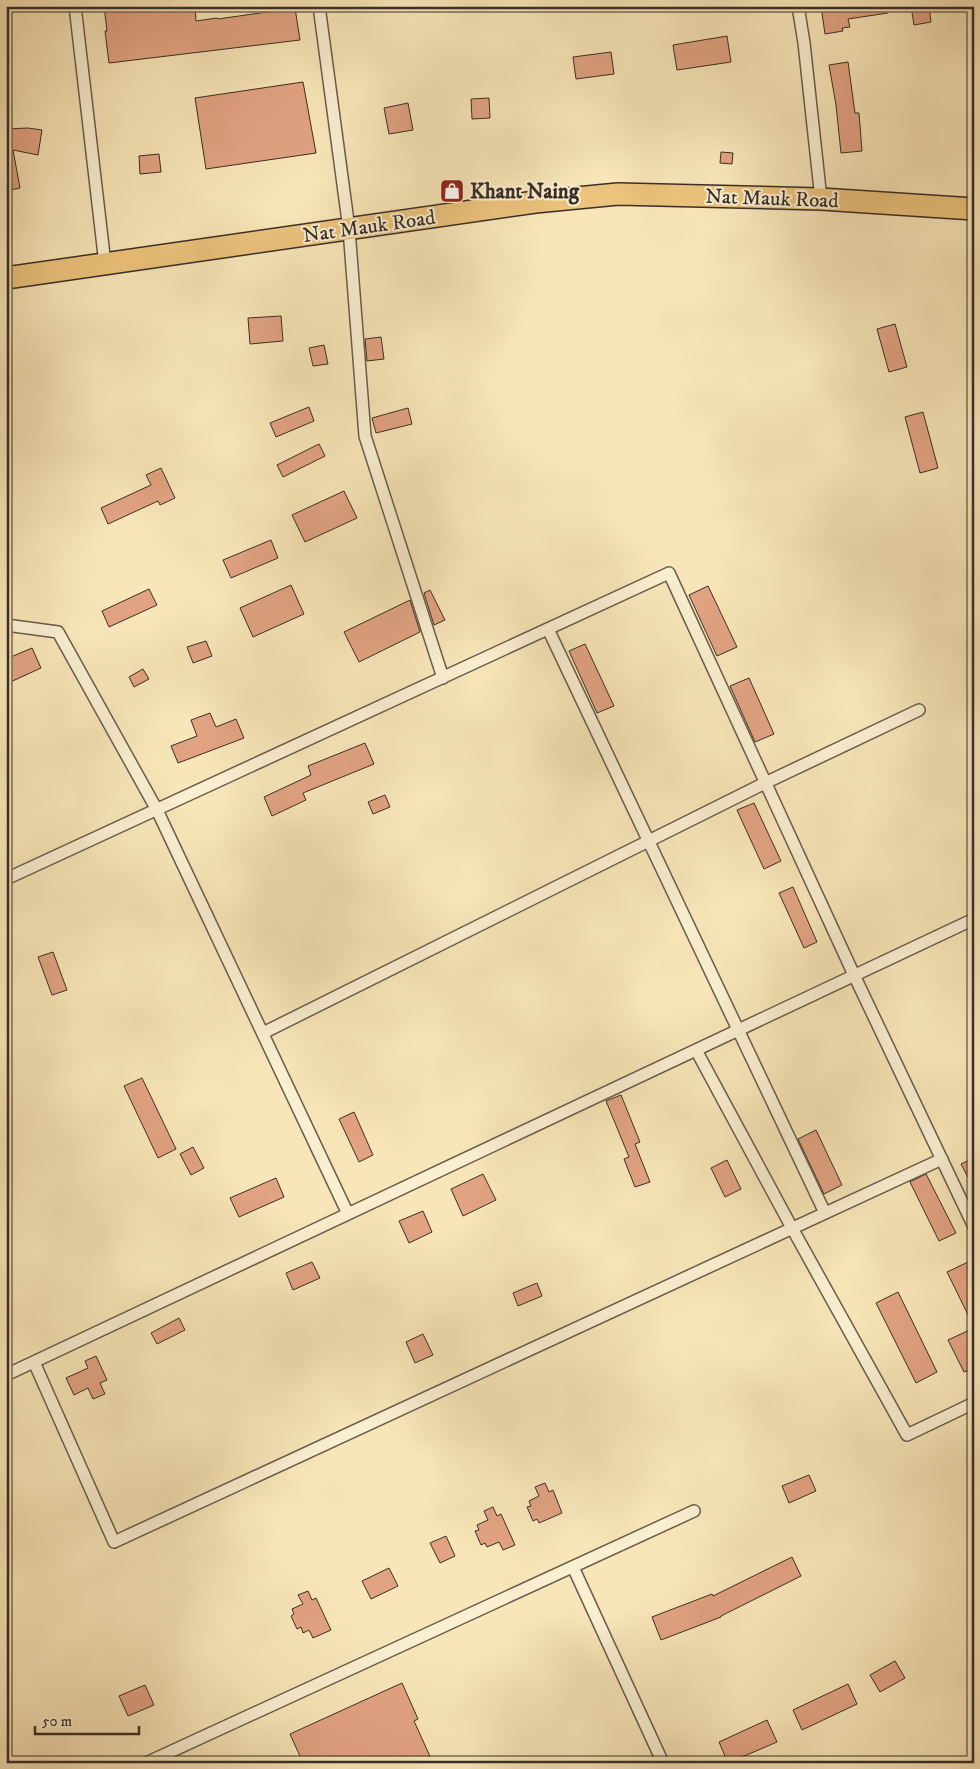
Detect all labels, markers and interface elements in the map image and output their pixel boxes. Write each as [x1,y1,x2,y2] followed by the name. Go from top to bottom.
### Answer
[439,178,465,204] shop icon: Khant Naing
[470,179,580,205] place label: Khant Naing
[705,184,840,214] street label: Nat Mauk Road
[301,205,438,249] street label: Nat Mauk Road
[35,1704,139,1736] scale bar
[42,1712,72,1731] text: 50 m

